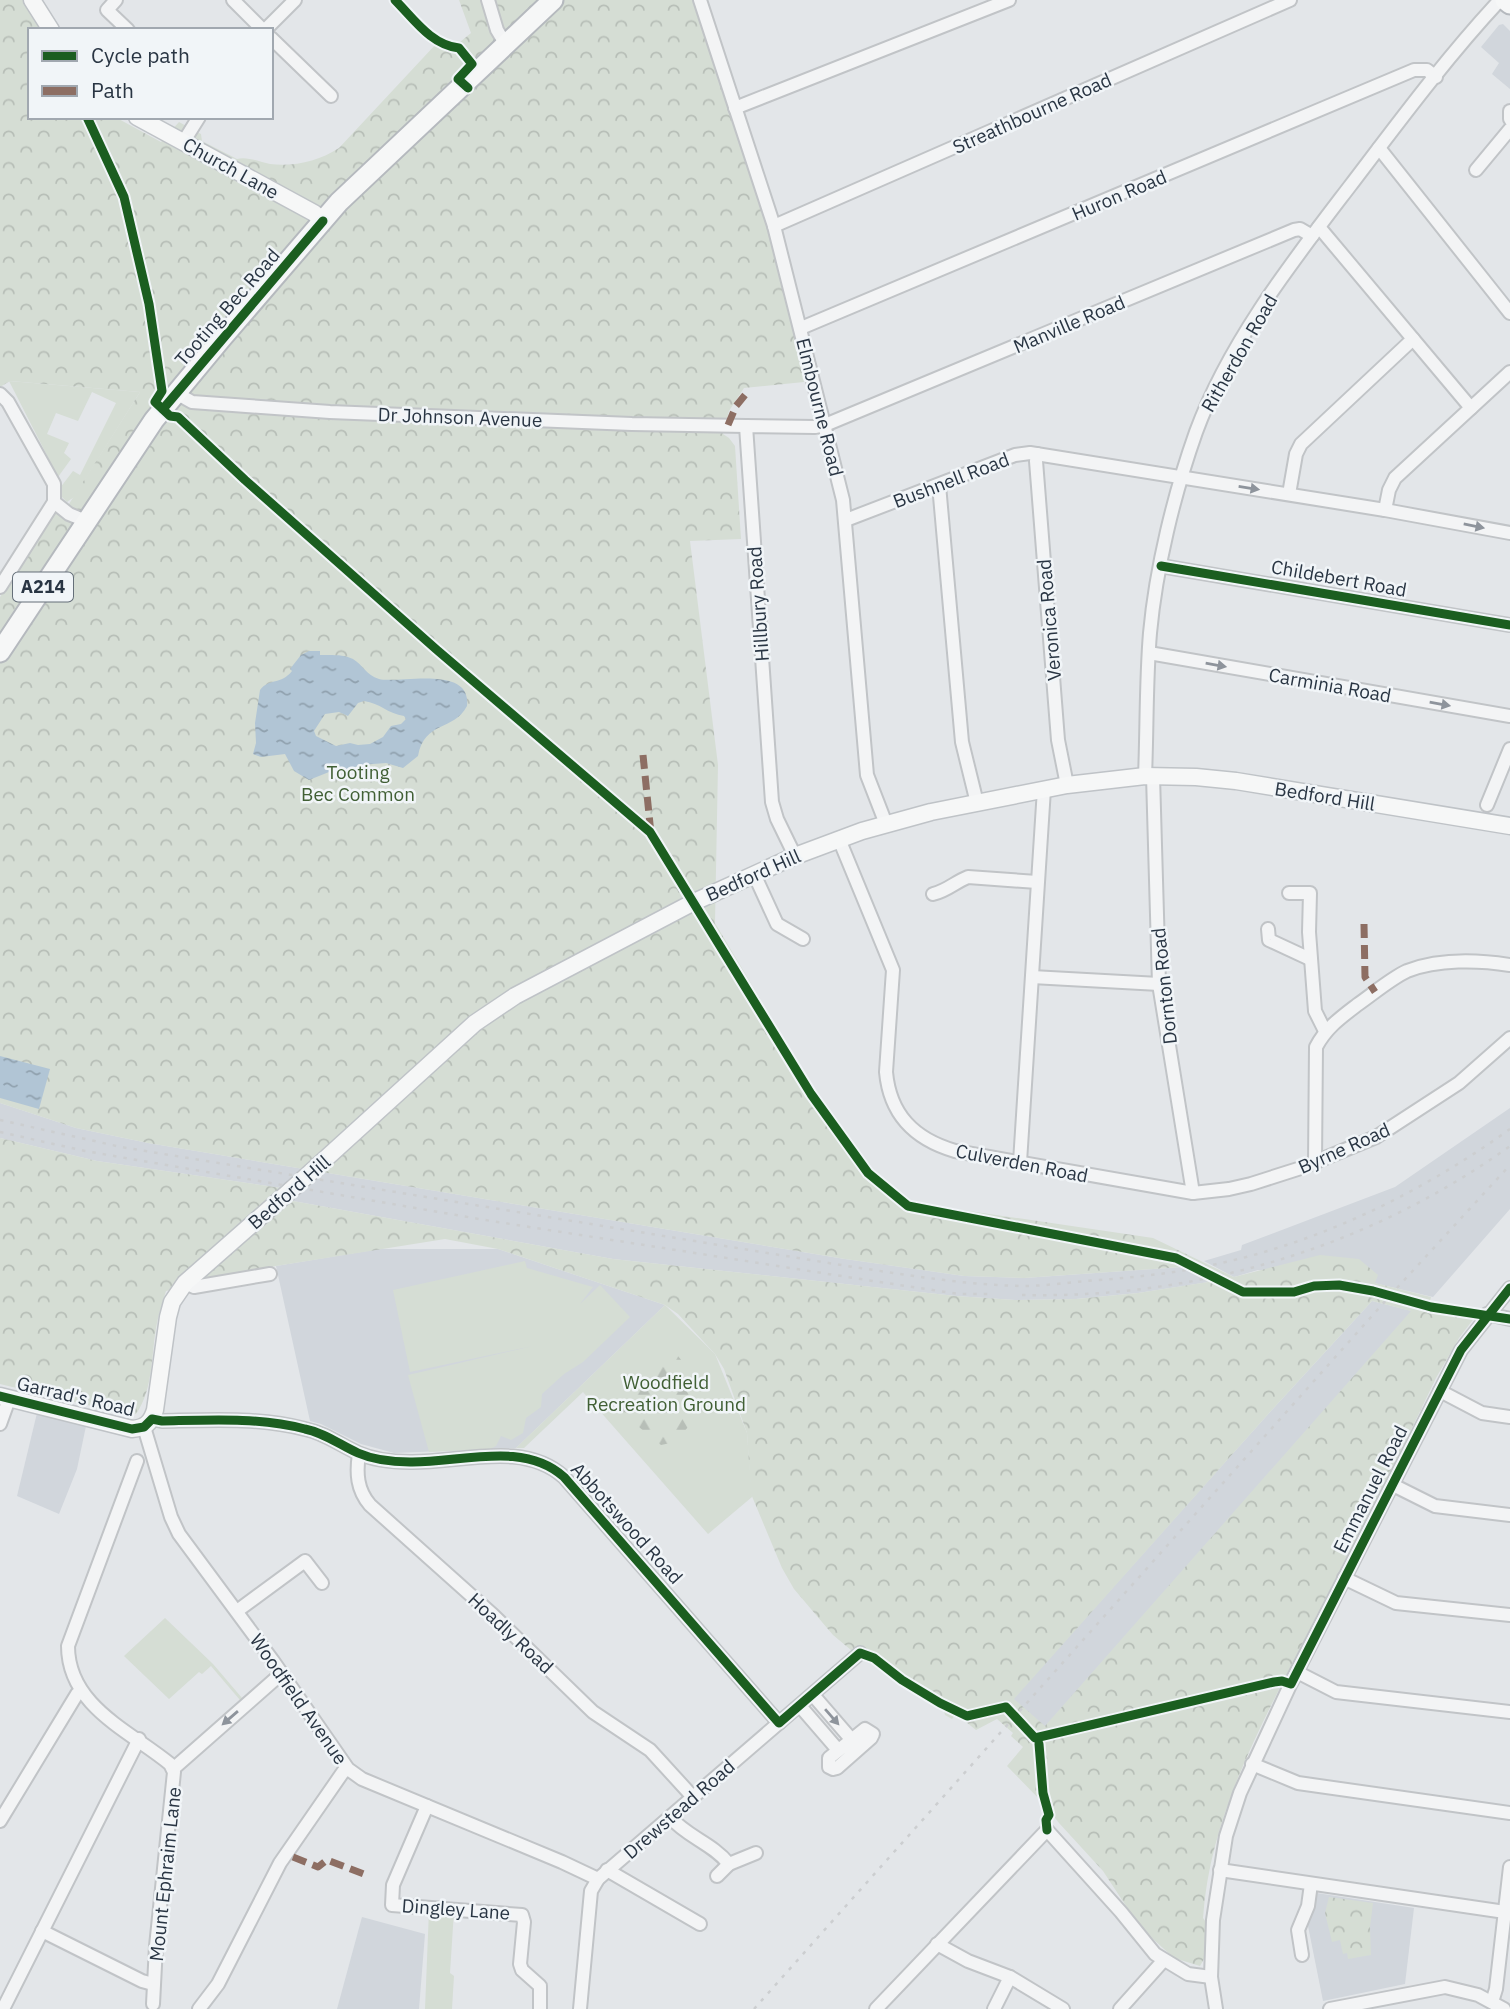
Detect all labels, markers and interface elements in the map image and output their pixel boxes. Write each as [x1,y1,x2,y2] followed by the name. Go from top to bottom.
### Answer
[28,28,273,119] legend
[91,41,190,69] text: Cycle path
[949,67,1115,159] street label: Streathbourne Road
[91,76,134,104] text: Path
[179,132,283,204] street label: Church Lane
[1068,164,1170,226] street label: Huron Road
[169,243,285,371] street label: Tooting Bec Road
[1009,290,1129,358] street label: Manville Road
[1196,290,1282,416] street label: Ritherdon Road
[791,335,849,479] street label: Elmbourne Road
[377,402,543,432] street label: Dr Johnson Avenue
[889,447,1013,513] street label: Bushnell Road
[1239,483,1261,494] one-way arrow
[1463,521,1485,532] one-way arrow
[742,546,774,662] street label: Hillbury Road
[1269,554,1409,602] street label: Childebert Road
[1032,558,1066,682] street label: Veronica Road
[13,572,73,602] road number: A214
[1205,660,1227,671] one-way arrow
[1267,662,1393,708] street label: Carminia Road
[1430,699,1452,710] one-way arrow
[301,760,415,806] park label: Tooting Bec Common
[1273,776,1377,816] street label: Bedford Hill
[702,843,804,907] street label: Bedford Hill
[1146,926,1182,1046] street label: Dornton Road
[1294,1117,1394,1179] street label: Byrne Road
[954,1138,1090,1188] street label: Culverden Road
[243,1150,335,1234] street label: Bedford Hill
[586,1370,746,1416] park label: Woodfield Recreation Ground
[15,1371,137,1421] street label: Garrad's Road
[1328,1421,1412,1557] street label: Emmanuel Road
[566,1457,688,1589] street label: Abbotswood Road
[463,1587,559,1679] street label: Hoadly Road
[245,1629,353,1769] street label: Woodfield Avenue
[824,1708,840,1726] one-way arrow
[221,1710,239,1726] one-way arrow
[618,1754,740,1864] street label: Drewstead Road
[144,1786,186,1962] street label: Mount Ephraim Lane
[401,1893,511,1925] street label: Dingley Lane

